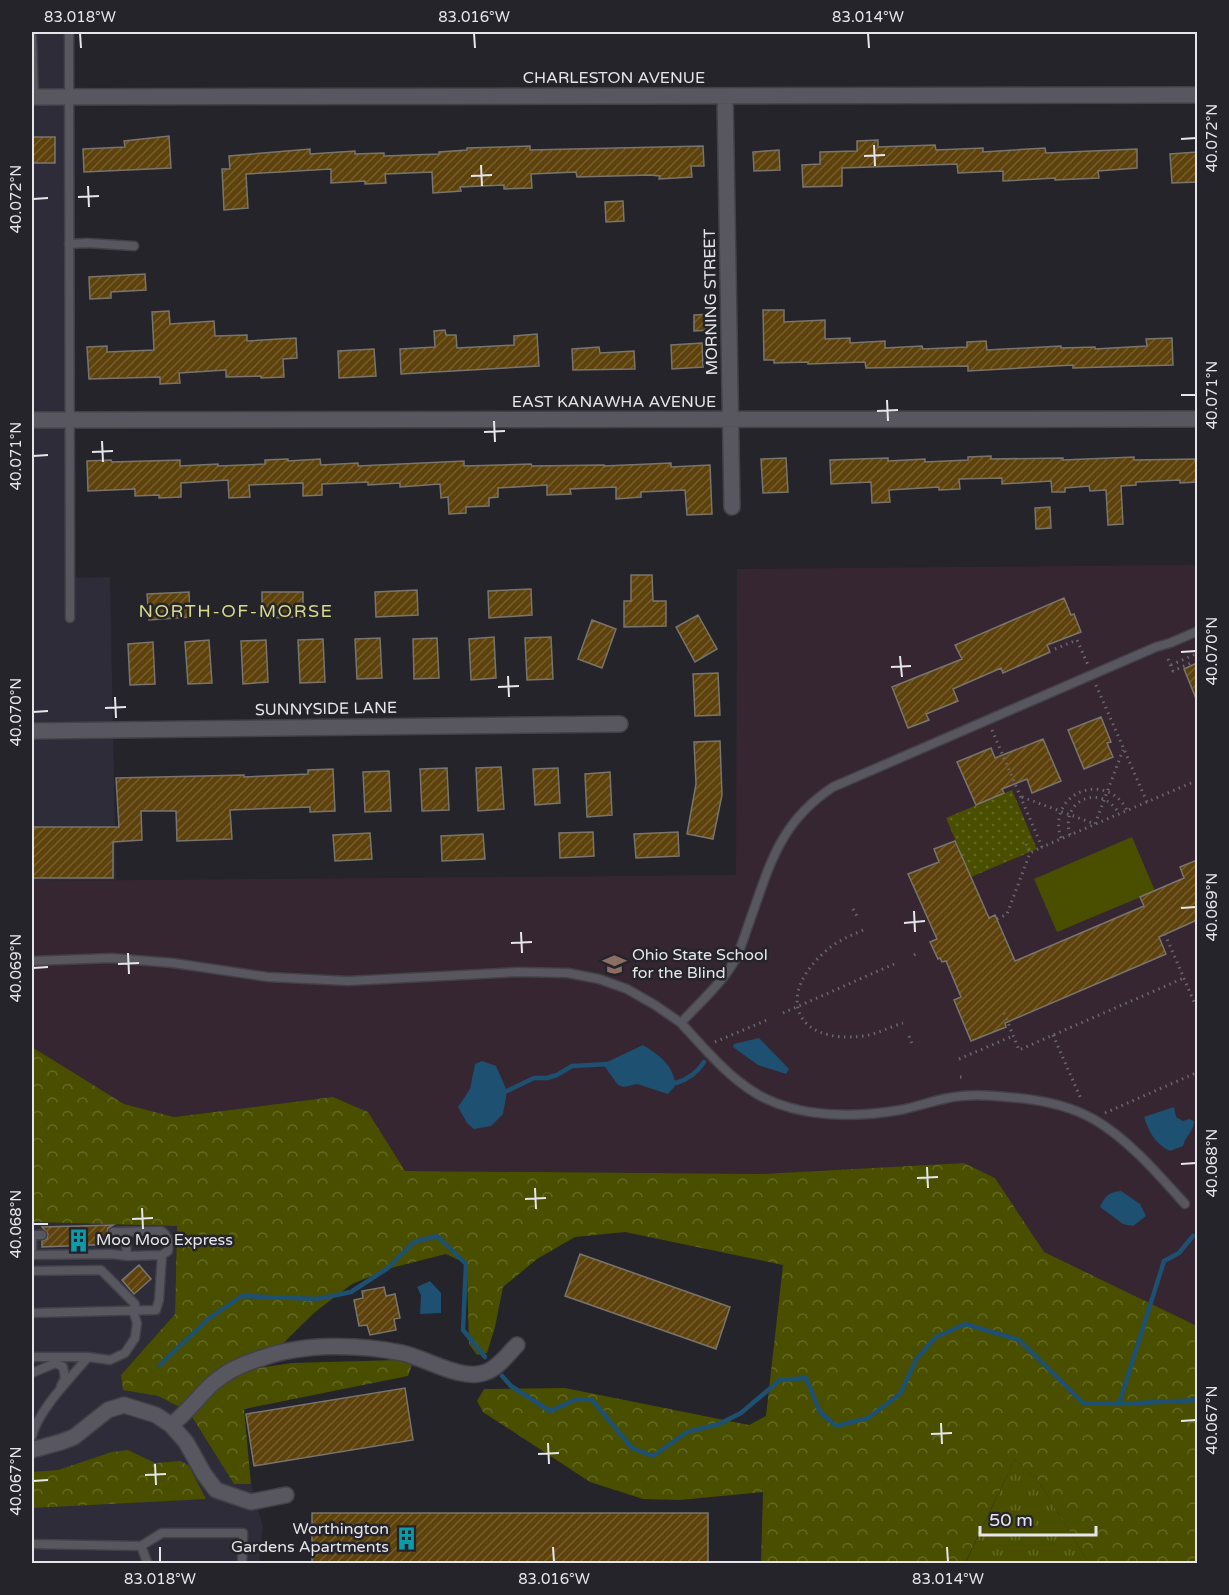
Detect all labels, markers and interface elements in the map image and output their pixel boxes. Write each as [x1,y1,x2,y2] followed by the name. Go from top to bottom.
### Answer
[44,8,116,26] text: 83.018°W
[438,8,510,26] text: 83.016°W
[832,8,904,26] text: 83.014°W
[523,68,705,88] street label: CHARLESTON AVENUE
[1203,104,1221,172] text: 40.072°N
[7,165,25,233] text: 40.072°N
[700,228,722,376] street label: MORNING STREET
[1203,361,1221,429] text: 40.071°N
[512,392,716,412] street label: EAST KANAWHA AVENUE
[7,422,25,490] text: 40.071°N
[138,600,334,622] district label: NORTH-OF-MORSE
[1203,617,1221,685] text: 40.070°N
[7,678,25,746] text: 40.070°N
[255,698,397,720] street label: SUNNYSIDE LANE
[1203,873,1221,941] text: 40.069°N
[7,934,25,1002] text: 40.069°N
[632,945,768,983] place label: Ohio State School for the Blind
[601,951,627,977] school or university icon: Ohio State School for the Blind
[1203,1129,1221,1197] text: 40.068°N
[7,1190,25,1258] text: 40.068°N
[65,1227,91,1253] building icon: Moo Moo Express
[96,1230,233,1250] place label: Moo Moo Express
[1203,1385,1221,1455] text: 40.067°N
[7,1446,25,1516] text: 40.067°N
[980,1499,1096,1537] scale bar
[989,1509,1033,1531] text: 50 m
[231,1519,389,1557] place label: Worthington Gardens Apartments
[394,1525,420,1551] building icon: Worthington Gardens Apartments
[124,1570,196,1588] text: 83.018°W
[518,1570,590,1588] text: 83.016°W
[912,1570,984,1588] text: 83.014°W

